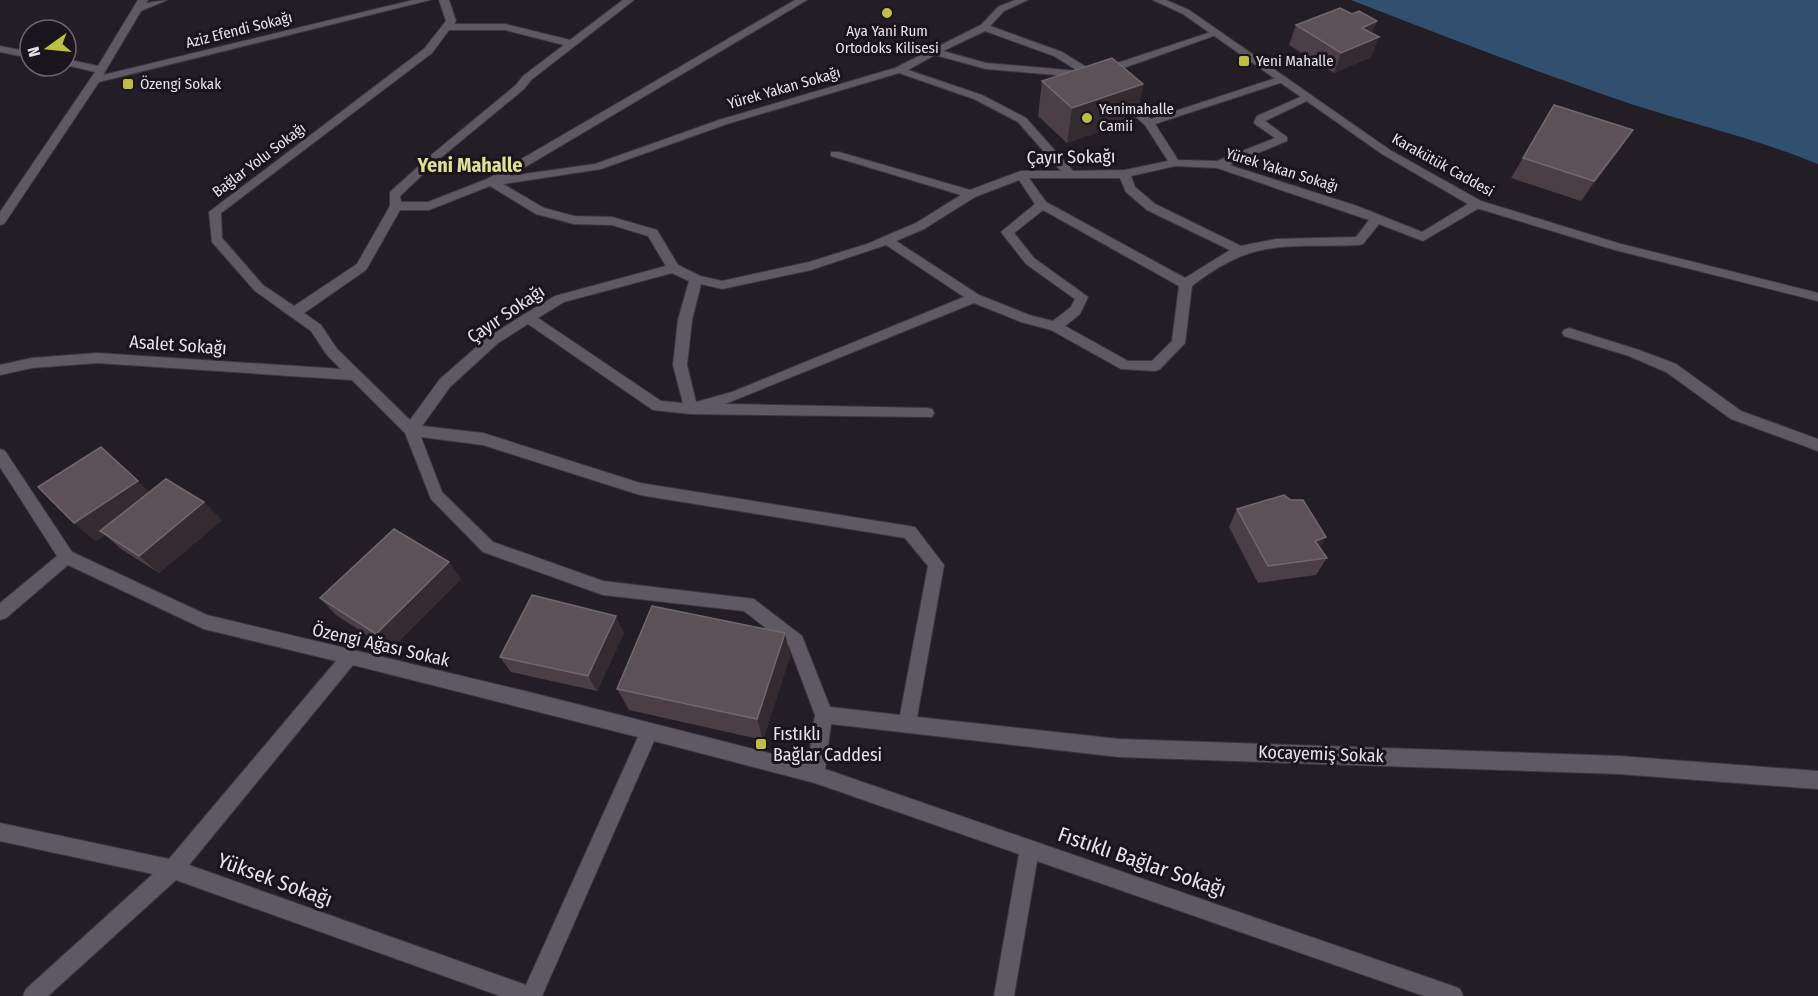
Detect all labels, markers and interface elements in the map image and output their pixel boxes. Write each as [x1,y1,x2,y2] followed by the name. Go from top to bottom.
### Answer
[880,6,894,20] marker: Aya Yani Rum Ortodoks Kilisesi
[184,8,294,52] street label: Aziz Efendi Sokağı
[18,18,78,78] north arrow
[835,22,939,57] place label: Aya Yani Rum Ortodoks Kilisesi
[24,45,44,59] text: N
[1256,52,1334,70] place label: Yeni Mahalle
[1237,54,1251,68] marker: Yeni Mahalle
[725,63,843,113] street label: Yürek Yakan Sokağı
[140,75,221,93] place label: Özengi Sokak
[121,77,135,91] marker: Özengi Sokak
[1099,100,1174,135] place label: Yenimahalle Camii
[1080,111,1094,125] marker: Yenimahalle Camii
[209,119,309,201] street label: Bağlar Yolu Sokağı
[1389,130,1497,200] street label: Karakütük Caddesi
[1224,144,1340,196] street label: Yürek Yakan Sokağı
[1026,145,1116,169] street label: Çayır Sokağı
[417,153,523,177] district label: Yeni Mahalle
[463,280,549,348] street label: Çayır Sokağı
[129,331,227,359] street label: Asalet Sokağı
[310,619,452,672] street label: Özengi Ağası Sokak
[773,723,882,766] place label: Fıstıklı Bağlar Caddesi
[754,737,768,751] marker: Fıstıklı Bağlar Caddesi
[1258,741,1385,767] street label: Kocayemiş Sokak
[1055,821,1229,903] street label: Fıstıklı Bağlar Sokağı
[214,847,336,913] street label: Yüksek Sokağı

